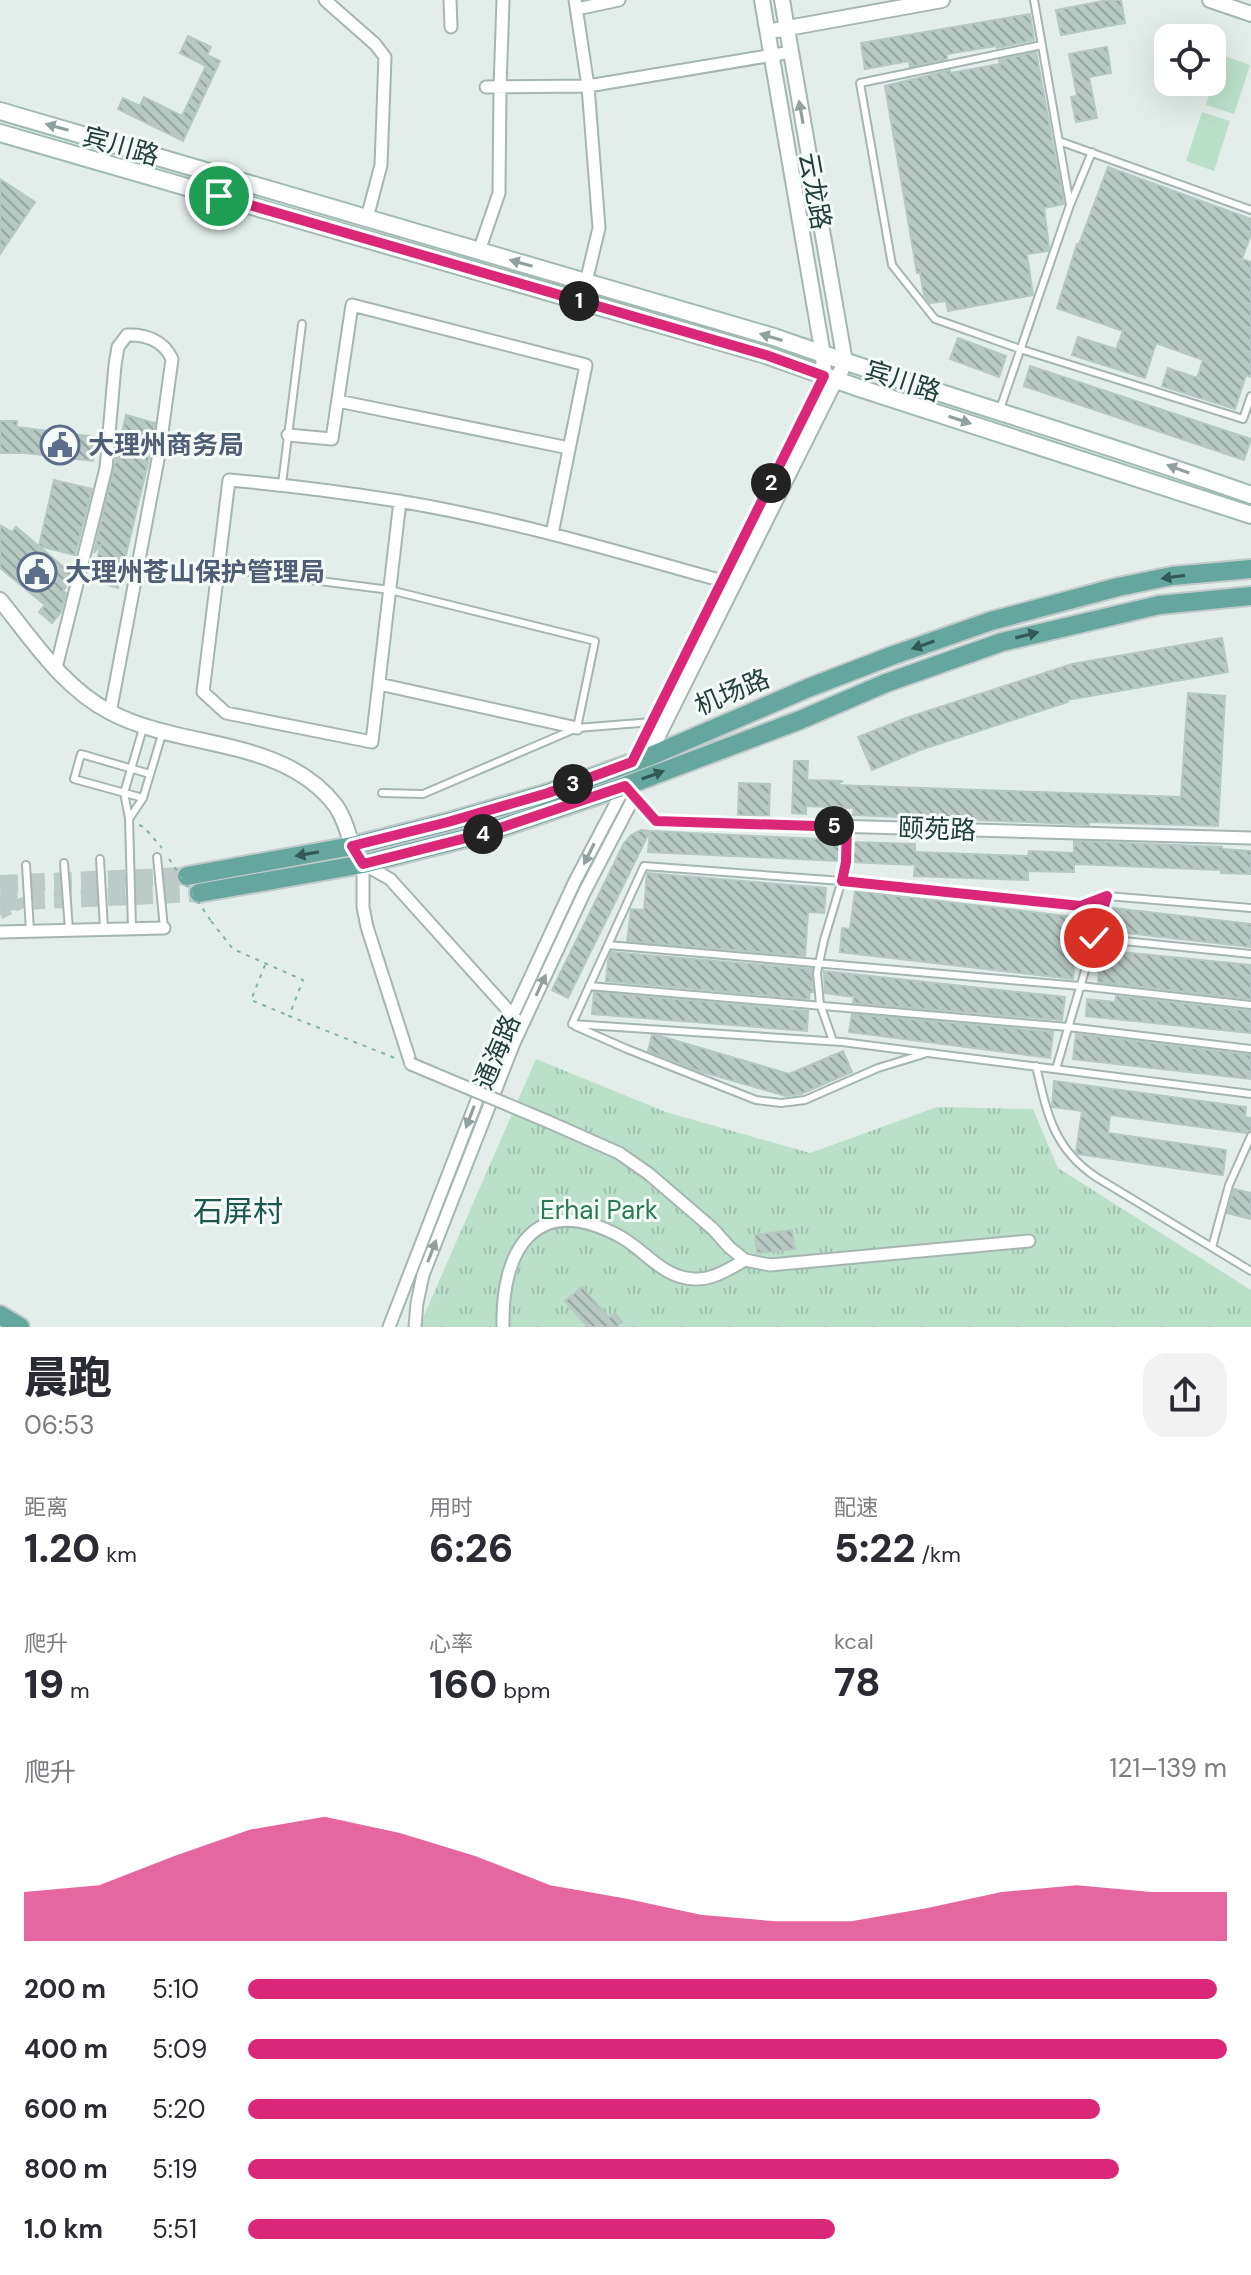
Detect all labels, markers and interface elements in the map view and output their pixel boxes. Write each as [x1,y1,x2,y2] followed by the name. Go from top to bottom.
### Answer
[1154,24,1226,96] map controls
[1154,24,1226,96] button: locate
[795,99,807,124] one-way arrow
[79,119,163,173] street label: 宾川路
[44,120,68,133] one-way arrow
[791,150,839,232] street label: 云龙路
[185,162,253,230] pin
[197,174,241,218] icon: arrive
[509,256,533,269] one-way arrow
[559,281,599,321] pin: 1
[575,286,583,315] text: 1
[758,330,782,342] one-way arrow
[861,353,945,409] street label: 宾川路
[948,415,972,427] one-way arrow
[39,424,81,466] public building icon: 大理州商务局
[88,428,244,462] place label: 大理州商务局
[1165,462,1189,475] one-way arrow
[751,463,791,503] pin: 2
[765,468,777,497] text: 2
[16,551,58,593] public building icon: 大理州苍山保护管理局
[65,555,325,589] place label: 大理州苍山保护管理局
[1161,571,1186,584] one-way arrow
[1015,629,1040,641] one-way arrow
[911,639,935,651] one-way arrow
[689,661,775,723] street label: 机场路
[553,764,593,804] pin: 3
[641,768,665,781] one-way arrow
[566,769,580,798] text: 3
[814,806,854,846] pin: 5
[827,811,841,840] text: 5
[897,811,977,847] street label: 颐苑路
[463,814,503,854] pin: 4
[476,819,490,848] text: 4
[582,843,595,866] one-way arrow
[294,848,319,860] one-way arrow
[1060,904,1128,972] pin
[1072,916,1116,960] icon: check
[534,973,548,997] one-way arrow
[466,1009,528,1095] street label: 通海路
[463,1105,476,1129] one-way arrow
[193,1192,283,1231] district label: 石屏村
[540,1193,658,1227] park label: Erhai Park
[426,1239,439,1263] one-way arrow
[24,1349,112,1407] text: 晨跑
[1143,1353,1227,1437] button: share
[24,1408,95,1442] text: 06:53
[24,1493,68,1522] text: 距离
[429,1493,473,1522] text: 用时
[834,1493,878,1522] text: 配速
[24,1522,100,1574] text: 1.20
[429,1522,513,1574] text: 6:26
[834,1522,916,1574] text: 5:22
[100,1540,137,1569] text: km
[916,1540,961,1569] text: /km
[834,1627,874,1656] text: kcal
[24,1629,68,1658] text: 爬升
[429,1629,473,1658] text: 心率
[834,1656,881,1708] text: 78
[24,1658,64,1710] text: 19
[429,1658,497,1710] text: 160
[64,1676,90,1705] text: m
[497,1676,550,1705] text: bpm
[1109,1751,1227,1785] text: 121–139 m
[24,1755,76,1789] text: 爬升
[24,1972,106,2006] text: 200 m
[152,1972,199,2006] text: 5:10
[24,2032,108,2066] text: 400 m
[152,2032,207,2066] text: 5:09
[24,2092,108,2126] text: 600 m
[152,2092,206,2126] text: 5:20
[24,2152,108,2186] text: 800 m
[152,2152,198,2186] text: 5:19
[24,2212,103,2246] text: 1.0 km
[152,2212,197,2246] text: 5:51

